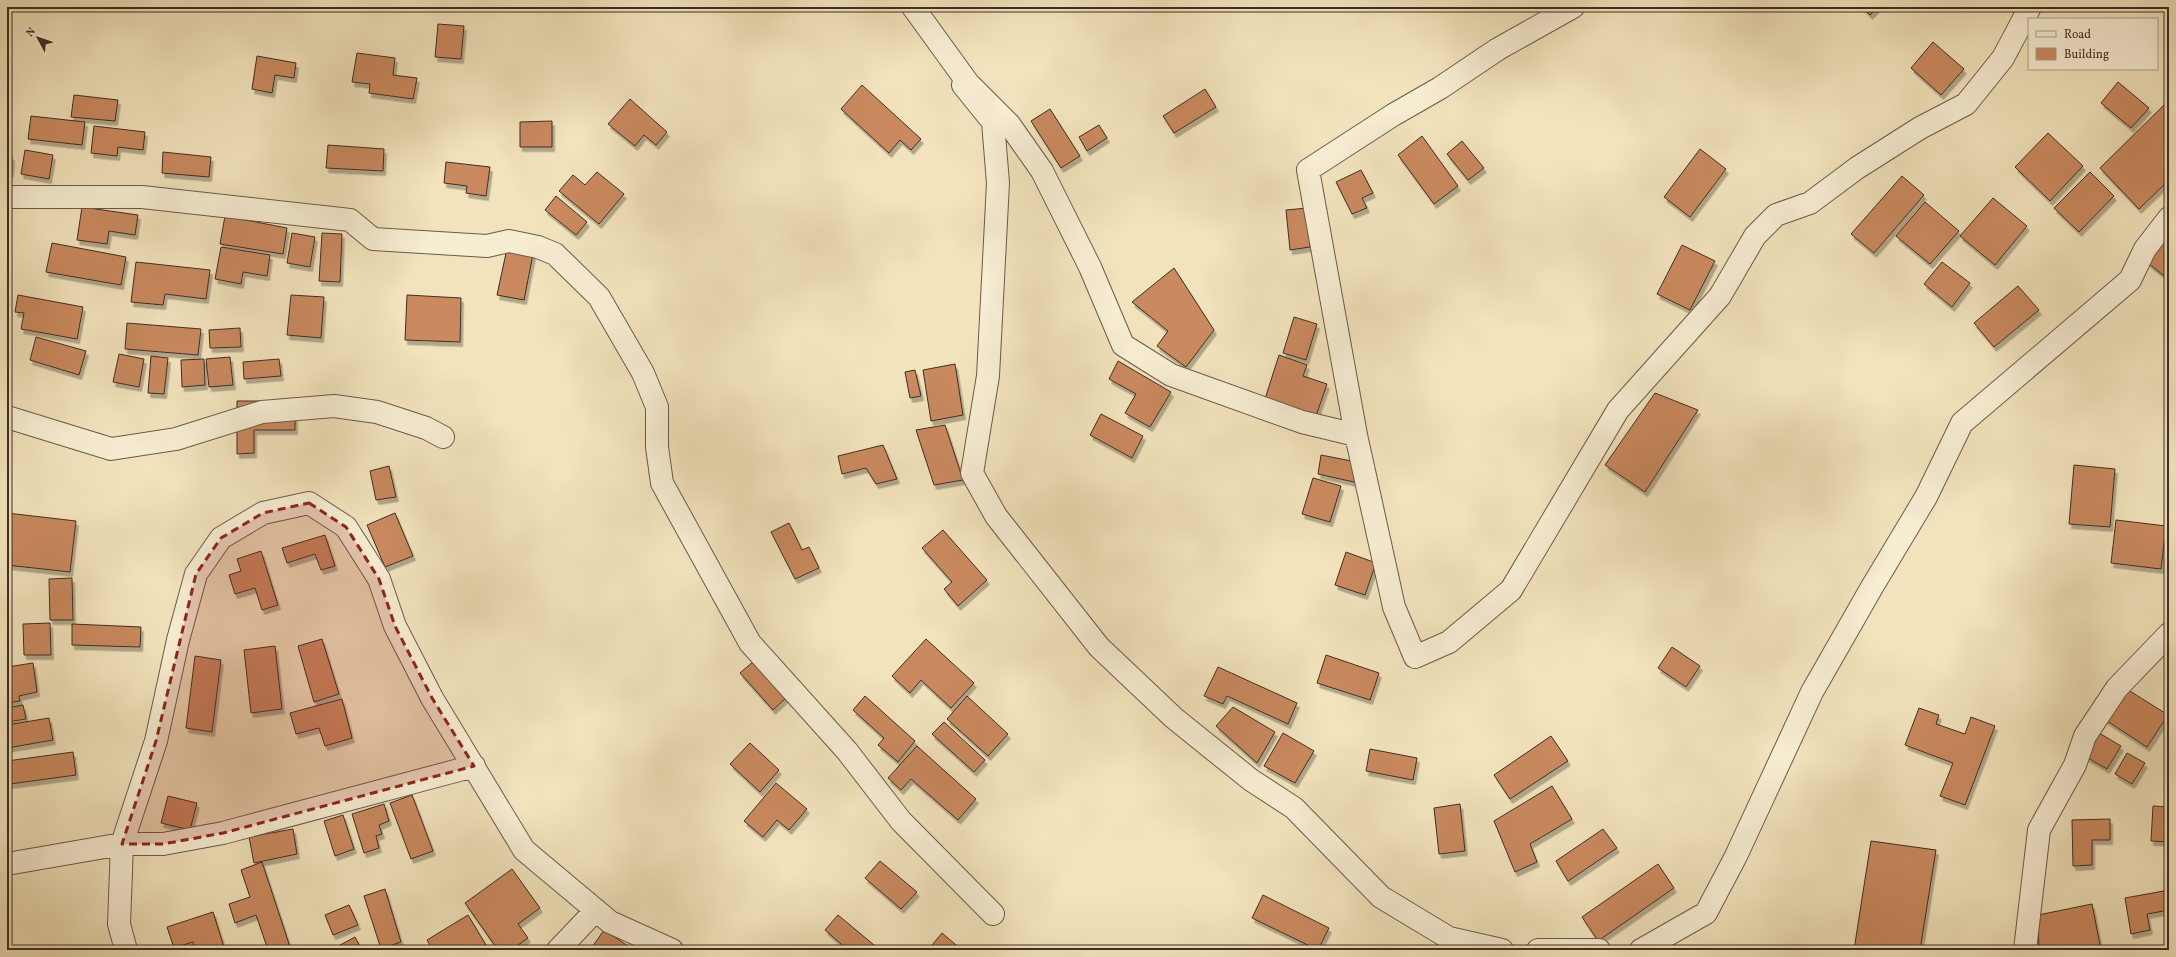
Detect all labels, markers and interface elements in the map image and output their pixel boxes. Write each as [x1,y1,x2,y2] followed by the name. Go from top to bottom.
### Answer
[18,18,58,58] north arrow
[2028,18,2158,70] legend
[23,25,40,40] text: N
[2064,27,2091,43] text: Road
[2064,47,2109,63] text: Building

